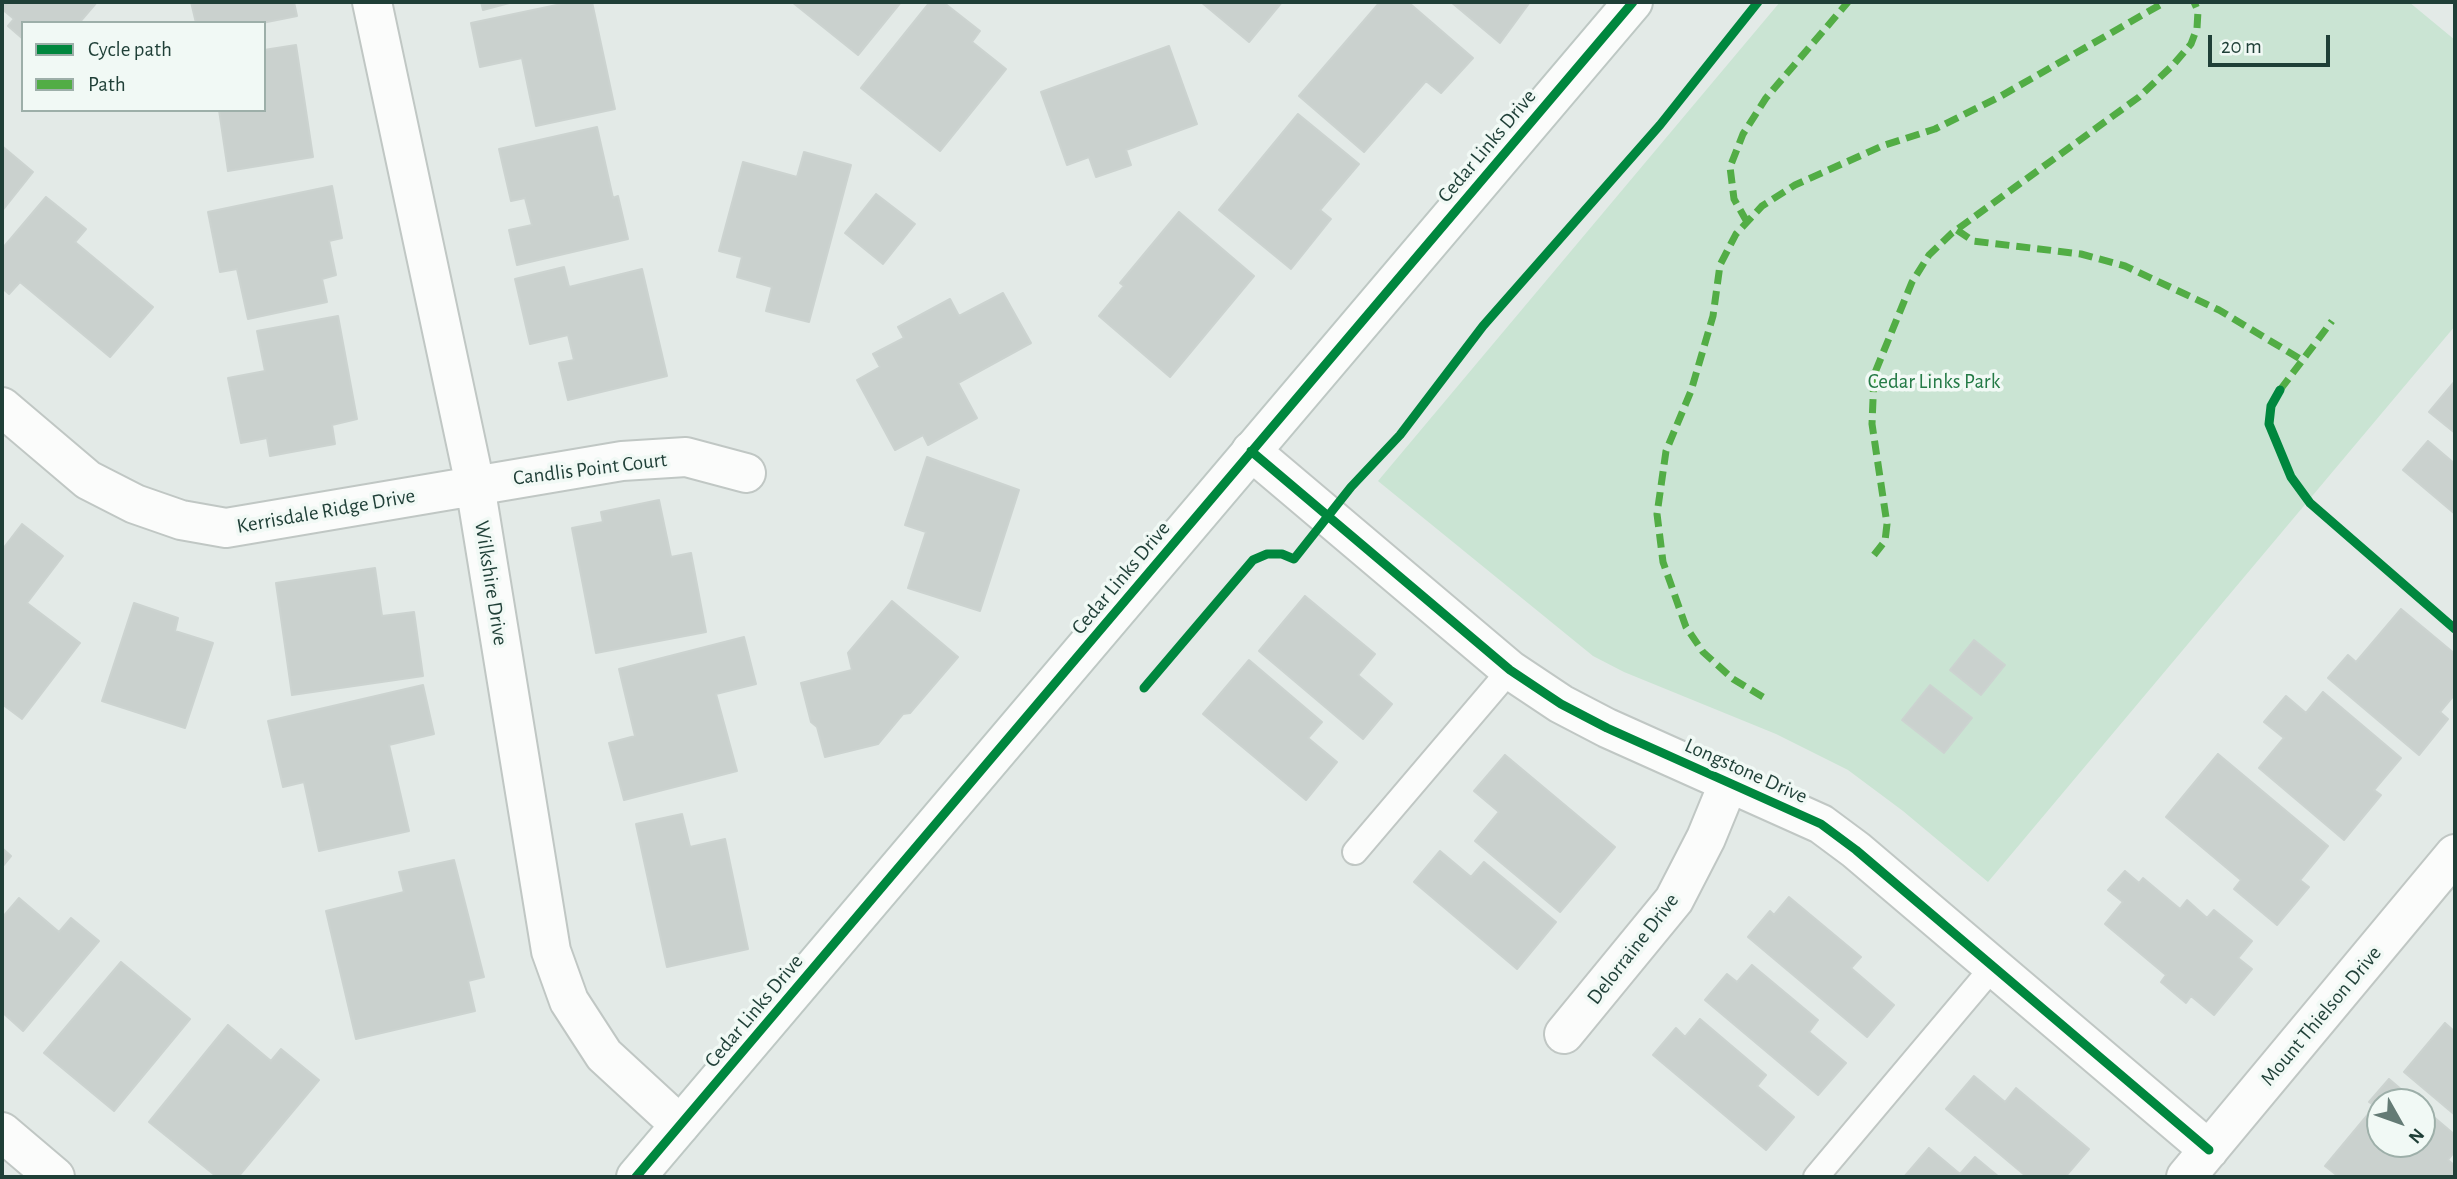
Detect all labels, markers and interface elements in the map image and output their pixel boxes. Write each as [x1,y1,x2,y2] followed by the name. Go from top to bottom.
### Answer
[21,21,266,112] legend
[2212,21,2334,65] scale bar
[2221,36,2262,57] text: 20 m
[88,39,172,60] text: Cycle path
[88,74,126,95] text: Path
[1432,84,1542,208] street label: Cedar Links Drive
[1868,369,2000,395] park label: Cedar Links Park
[512,447,668,491] street label: Candlis Point Court
[235,483,417,539] street label: Kerrisdale Ridge Drive
[1066,516,1176,640] street label: Cedar Links Drive
[469,519,513,647] street label: Wilkshire Drive
[1681,733,1811,809] street label: Longstone Drive
[1582,888,1684,1010] street label: Delorraine Drive
[2255,941,2387,1091] street label: Mount Thielson Drive
[699,949,809,1073] street label: Cedar Links Drive
[2366,1088,2436,1158] north arrow
[2404,1124,2427,1147] text: N

